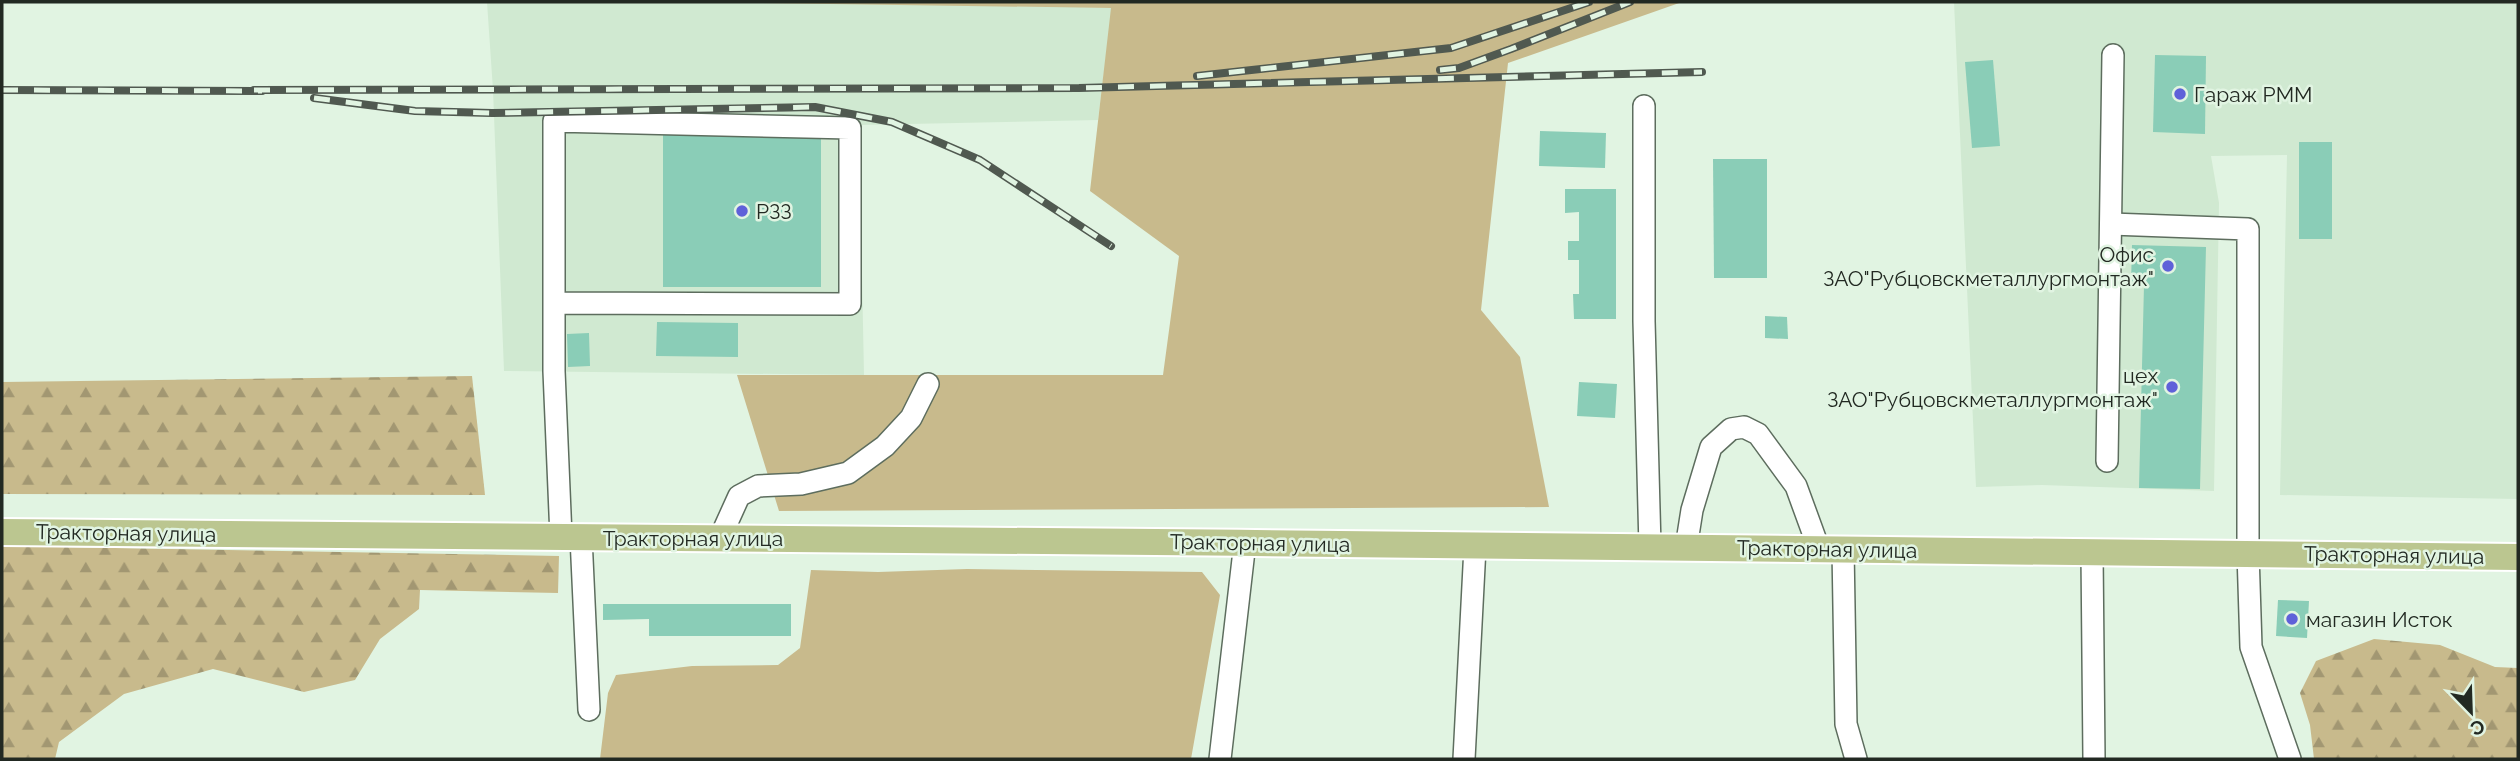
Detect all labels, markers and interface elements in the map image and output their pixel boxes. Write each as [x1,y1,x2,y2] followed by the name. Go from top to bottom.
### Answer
[2194,82,2313,107] place label: Гараж РММ
[2172,86,2188,102] marker: Гараж РММ
[756,199,792,224] place label: РЗЗ
[734,203,750,219] marker: РЗЗ
[1823,242,2154,291] place label: Офис ЗАО"Рубцовскметаллургмонтаж"
[2160,258,2176,274] marker: Офис ЗАО"Рубцовскметаллургмонтаж"
[1827,363,2158,412] place label: цех ЗАО"Рубцовскметаллургмонтаж"
[2164,379,2180,395] marker: цех ЗАО"Рубцовскметаллургмонтаж"
[36,519,216,547] street label: Тракторная улица
[603,526,783,551] street label: Тракторная улица
[1170,529,1350,557] street label: Тракторная улица
[1737,535,1917,563] street label: Тракторная улица
[2304,541,2484,569] street label: Тракторная улица
[2306,607,2453,632] place label: магазин Исток
[2284,611,2300,627] marker: магазин Исток
[2436,677,2506,747] north arrow
[2467,715,2488,740] text: С

